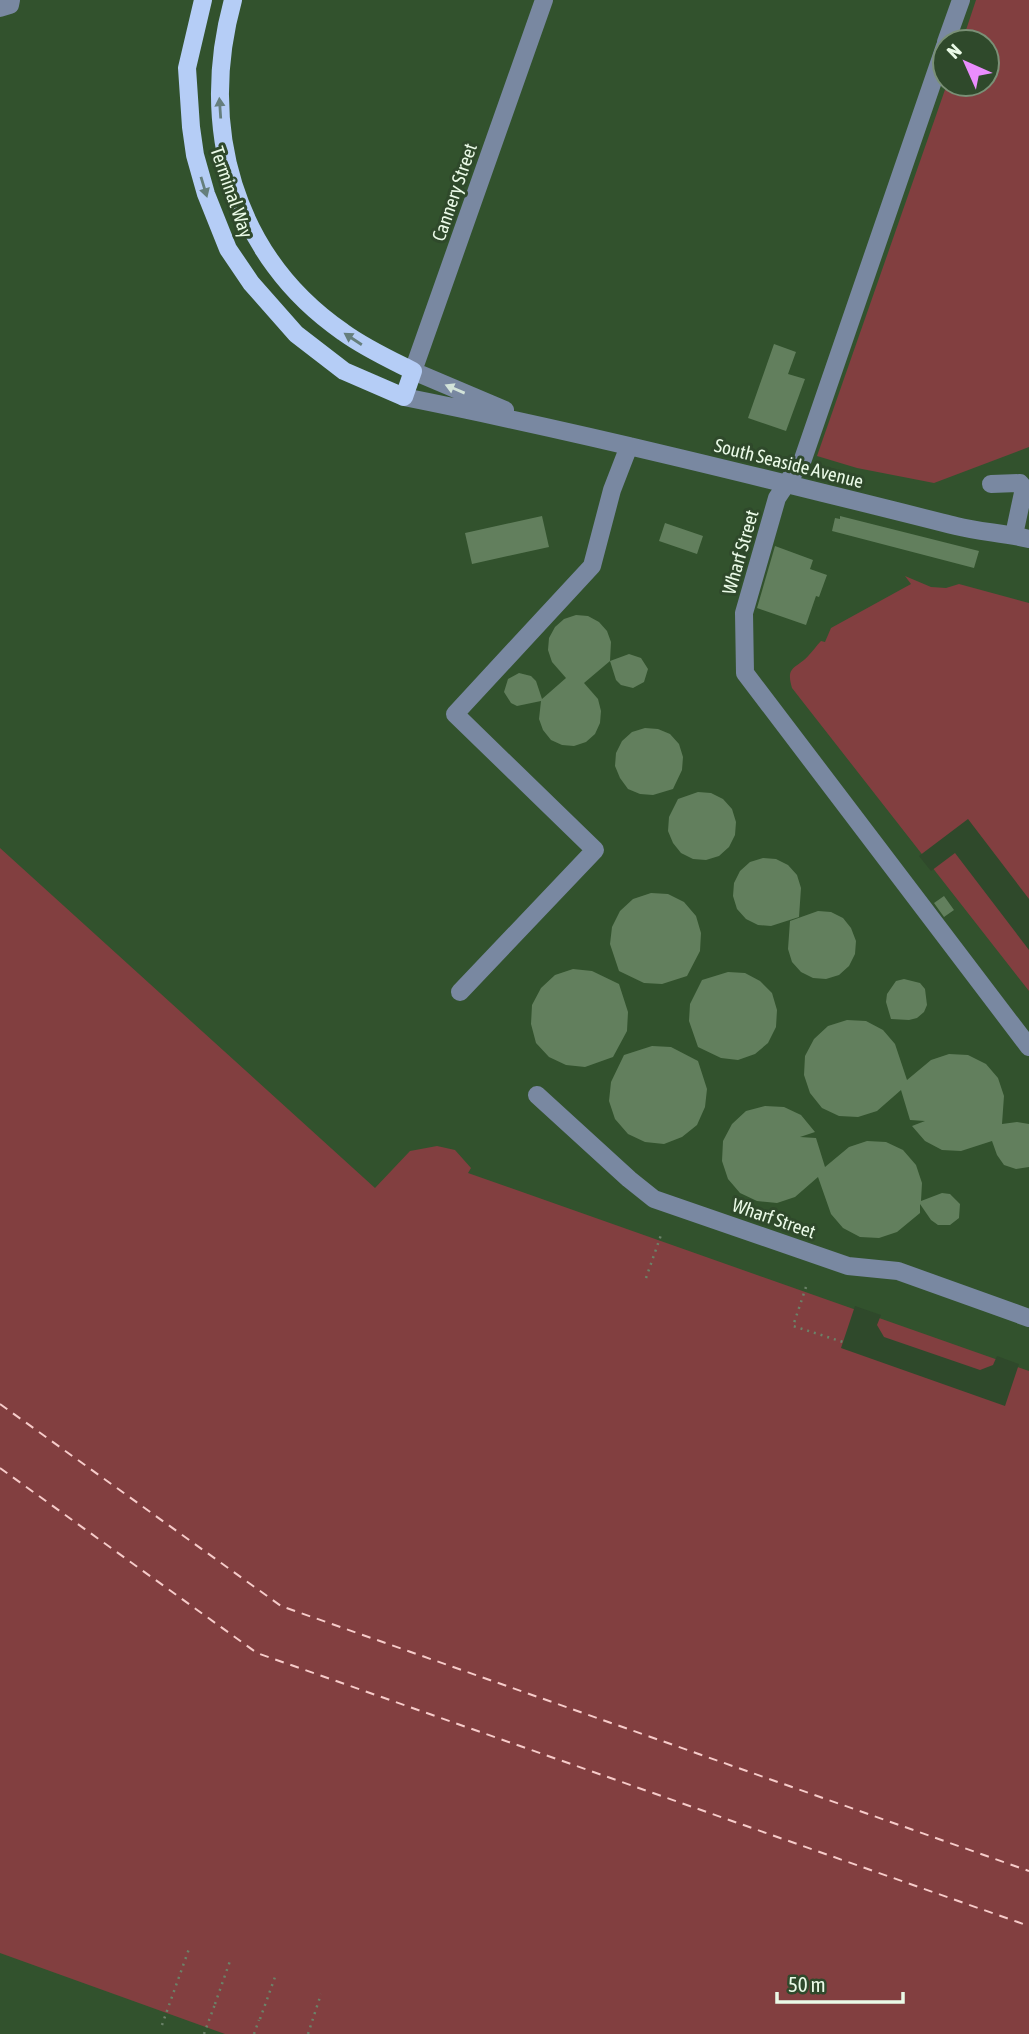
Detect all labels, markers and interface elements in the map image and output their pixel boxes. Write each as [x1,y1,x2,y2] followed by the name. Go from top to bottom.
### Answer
[931,28,1001,98] north arrow
[942,39,966,63] text: N
[214,97,225,119] one-way arrow
[427,140,481,244] street label: Cannery Street
[206,143,258,241] street label: Terminal Way
[200,177,210,198] one-way arrow
[344,332,362,346] one-way arrow
[444,383,465,394] one-way arrow
[712,434,866,492] street label: South Seaside Avenue
[717,507,763,597] street label: Wharf Street
[729,1193,819,1243] street label: Wharf Street
[777,1960,903,2004] scale bar
[788,1972,826,1996] text: 50 m

